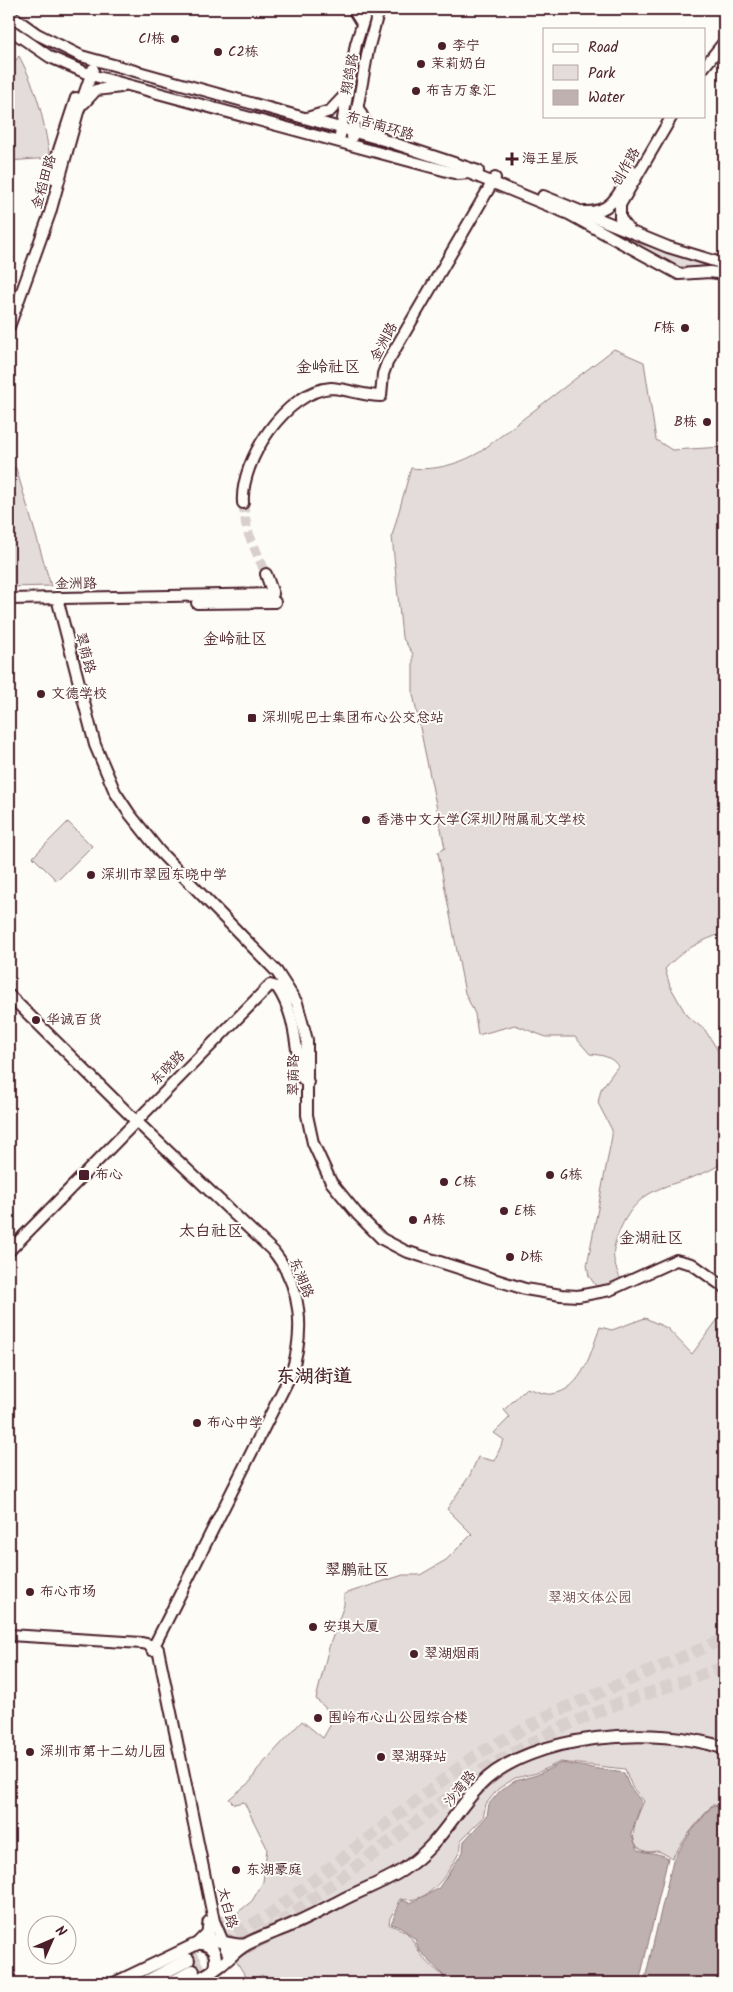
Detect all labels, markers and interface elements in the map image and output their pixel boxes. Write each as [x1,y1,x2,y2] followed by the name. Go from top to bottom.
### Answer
[138,28,165,50] place label: C1栋
[543,28,706,118] legend
[169,33,181,45] marker: C1栋
[452,35,480,57] place label: 李宁
[588,36,619,60] text: Road
[436,40,448,52] marker: 李宁
[228,41,259,63] place label: C2栋
[212,46,224,58] marker: C2栋
[336,51,364,97] street label: 翔鸽路
[431,53,487,75] place label: 茉莉奶白
[415,58,427,70] marker: 茉莉奶白
[588,62,616,86] text: Park
[426,80,496,102] place label: 布吉万象汇
[410,85,422,97] marker: 布吉万象汇
[588,86,625,110] text: Water
[343,106,417,146] street label: 布吉南环路
[606,143,646,191] street label: 创作路
[522,148,578,170] place label: 海王星辰
[26,152,62,212] street label: 金稻田路
[506,153,518,165] marker: 海王星辰
[654,317,675,339] place label: F栋
[364,318,404,366] street label: 金洲路
[679,322,691,334] marker: F栋
[296,355,360,380] district label: 金岭社区
[674,411,697,433] place label: B栋
[701,416,713,428] marker: B栋
[55,573,97,595] street label: 金洲路
[203,627,267,652] district label: 金岭社区
[69,630,101,676] street label: 翠荫路
[51,683,107,705] place label: 文德学校
[35,688,47,700] marker: 文德学校
[262,707,444,729] place label: 深圳呢巴士集团布心公交总站
[246,712,258,724] marker: 深圳呢巴士集团布心公交总站
[376,809,586,831] place label: 香港中文大学(深圳)附属礼文学校
[360,814,372,826] marker: 香港中文大学(深圳)附属礼文学校
[101,864,227,886] place label: 深圳市翠园东晓中学
[85,869,97,881] marker: 深圳市翠园东晓中学
[46,1009,102,1031] place label: 华诚百货
[30,1014,42,1026] marker: 华诚百货
[145,1045,191,1091] street label: 东晓路
[283,1054,305,1096] street label: 翠荫路
[95,1164,123,1186] place label: 布心
[560,1164,583,1186] place label: G栋
[77,1168,91,1182] marker: 布心
[544,1169,556,1181] marker: G栋
[454,1171,476,1193] place label: C栋
[438,1176,450,1188] marker: C栋
[514,1200,536,1222] place label: E栋
[498,1205,510,1217] marker: E栋
[423,1209,446,1231] place label: A栋
[407,1214,419,1226] marker: A栋
[179,1219,243,1244] district label: 太白社区
[619,1226,683,1251] district label: 金湖社区
[520,1246,543,1268] place label: D栋
[504,1251,516,1263] marker: D栋
[283,1254,319,1302] street label: 东湖路
[276,1362,352,1392] district label: 东湖街道
[207,1412,263,1434] place label: 布心中学
[191,1417,203,1429] marker: 布心中学
[325,1558,389,1583] district label: 翠鹏社区
[40,1581,96,1603] place label: 布心市场
[24,1586,36,1598] marker: 布心市场
[548,1587,632,1609] park label: 翠湖文体公园
[323,1616,379,1638] place label: 安琪大厦
[307,1621,319,1633] marker: 安琪大厦
[424,1643,480,1665] place label: 翠湖烟雨
[408,1648,420,1660] marker: 翠湖烟雨
[328,1707,468,1729] place label: 围岭布心山公园综合楼
[312,1712,324,1724] marker: 围岭布心山公园综合楼
[40,1741,166,1763] place label: 深圳市第十二幼儿园
[24,1746,36,1758] marker: 深圳市第十二幼儿园
[391,1746,447,1768] place label: 翠湖驿站
[375,1751,387,1763] marker: 翠湖驿站
[438,1766,482,1812] street label: 沙湾路
[246,1859,302,1881] place label: 东湖豪庭
[230,1864,242,1876] marker: 东湖豪庭
[211,1885,243,1931] street label: 太白路
[28,1914,78,1964] north arrow
[50,1921,72,1943] text: N

